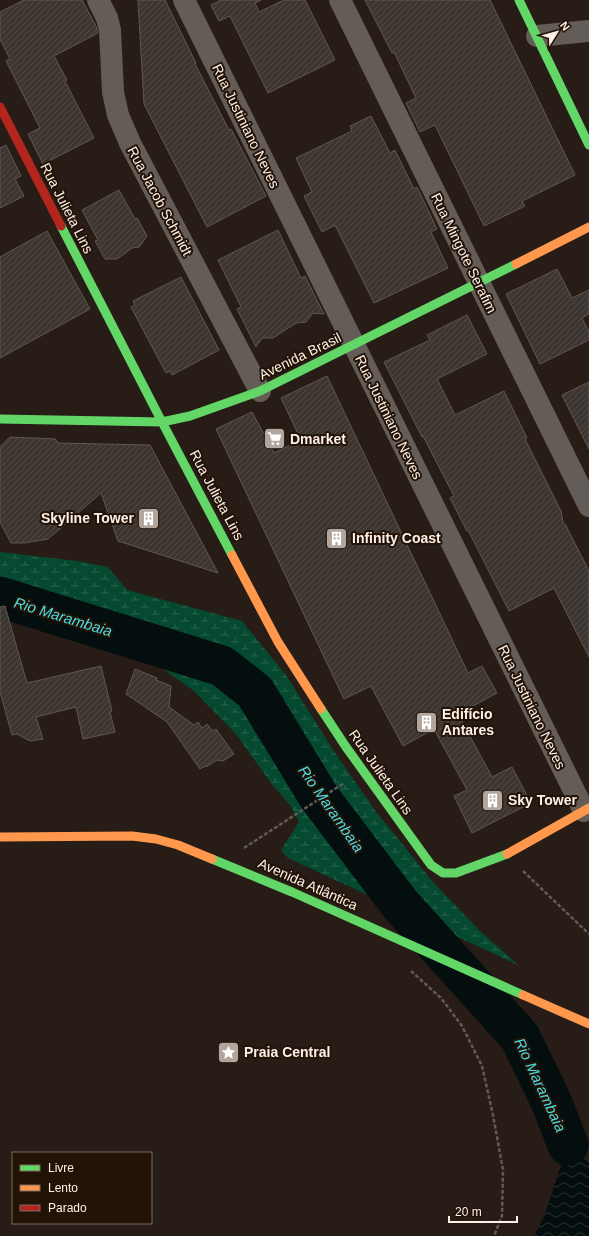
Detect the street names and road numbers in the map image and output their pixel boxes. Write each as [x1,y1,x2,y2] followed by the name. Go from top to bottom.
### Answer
[209,61,283,191] street label: Rua Justiniano Neves
[124,144,196,258] street label: Rua Jacob Schmidt
[37,160,97,256] street label: Rua Julieta Lins
[428,190,500,316] street label: Rua Mingote Serafim
[256,329,344,383] street label: Avenida Brasil
[352,352,426,482] street label: Rua Justiniano Neves
[187,447,247,543] street label: Rua Julieta Lins
[495,642,569,772] street label: Rua Justiniano Neves
[346,727,416,817] street label: Rua Julieta Lins
[256,855,360,913] street label: Avenida Atlântica

